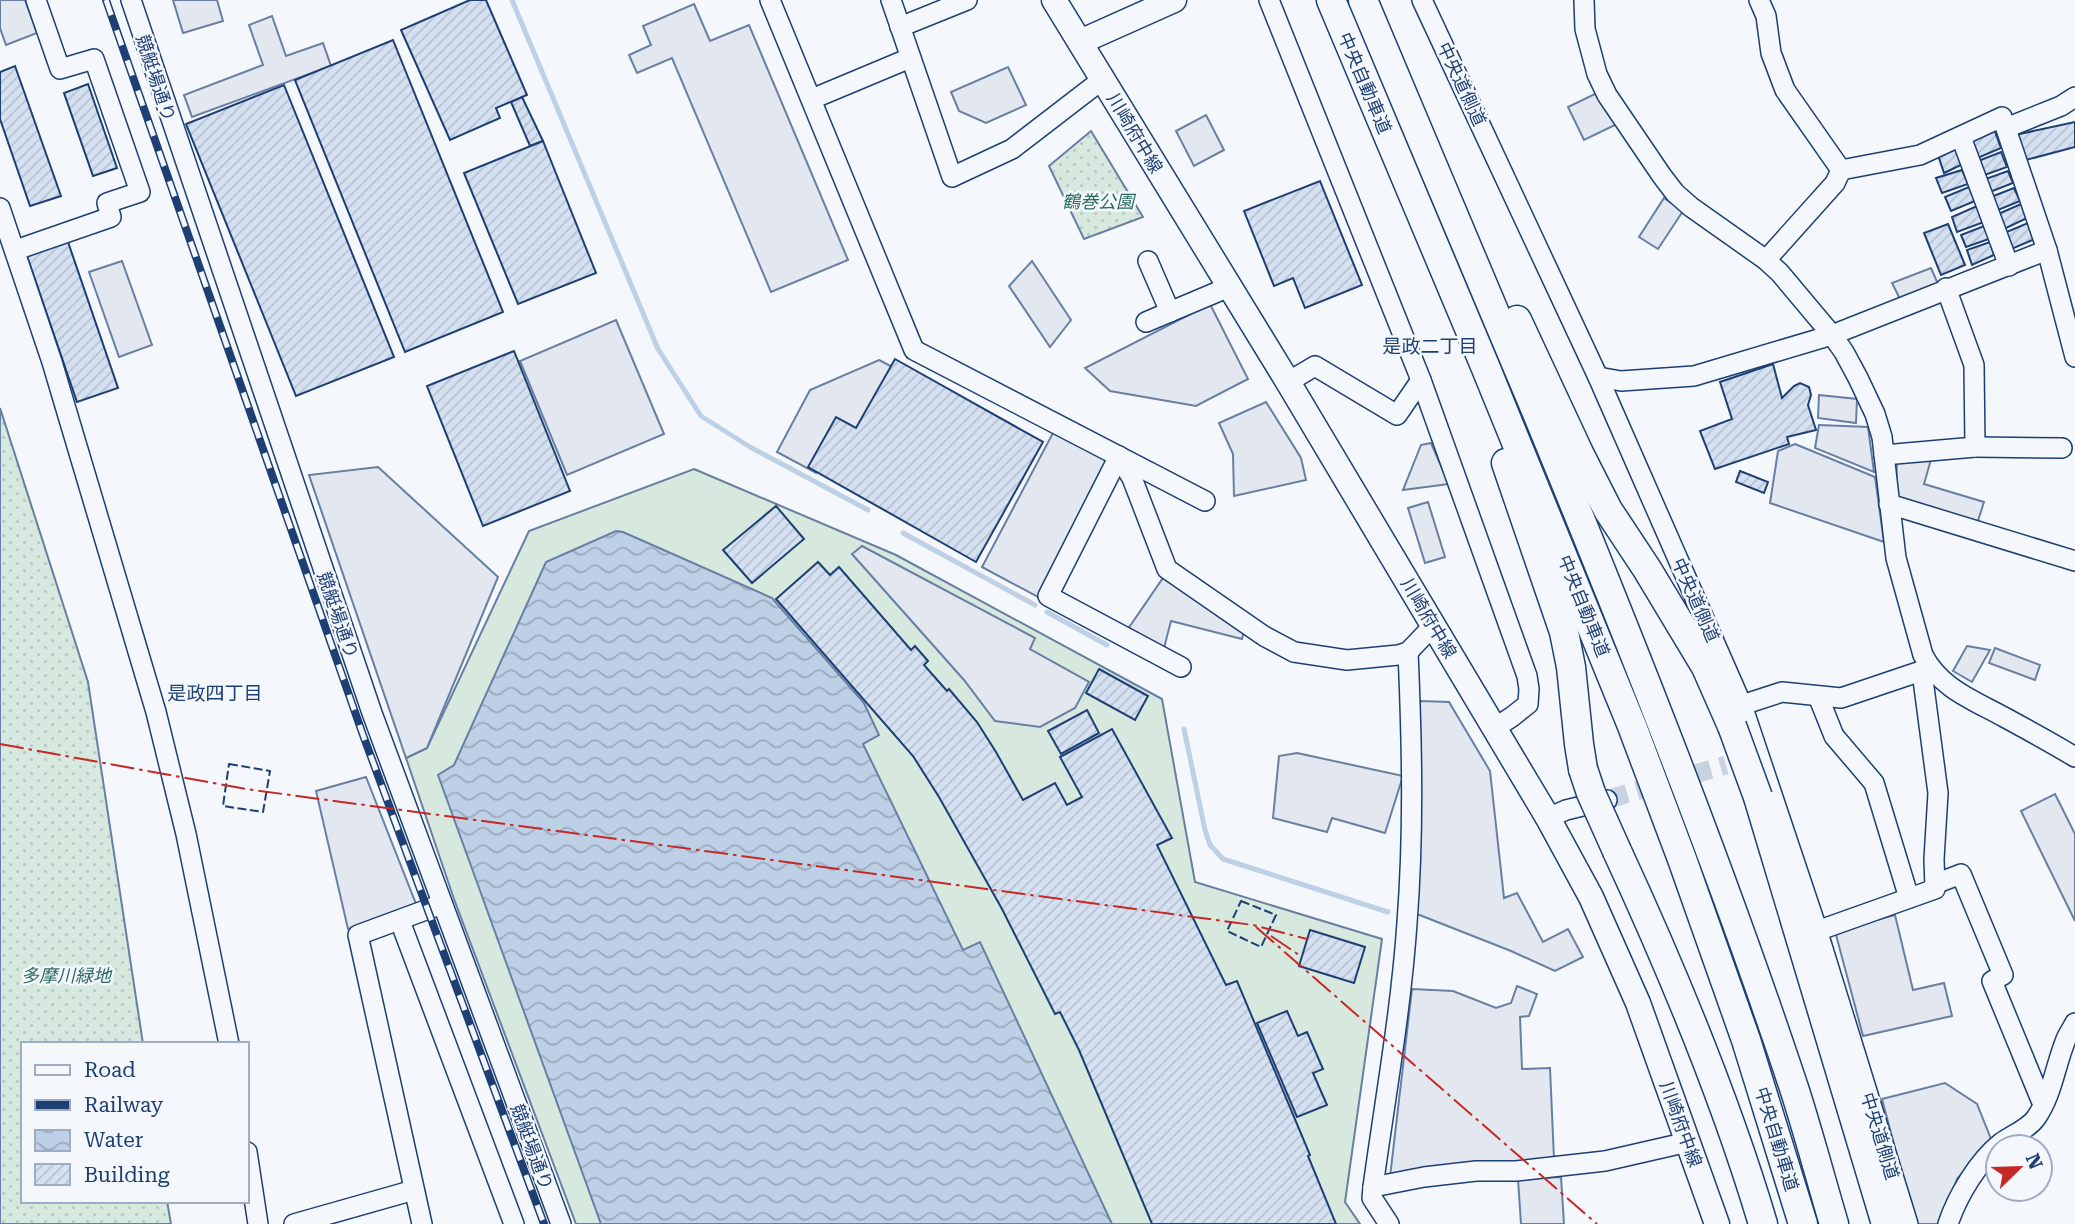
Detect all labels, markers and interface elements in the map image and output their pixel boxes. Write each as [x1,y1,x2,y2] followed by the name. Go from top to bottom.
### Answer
[1334,29,1396,137] street label: 中央自動車道
[132,32,180,124] street label: 競艇場通り
[1433,39,1491,129] street label: 中央道側道
[1103,89,1167,177] street label: 川崎府中線
[1062,191,1137,212] park label: 鶴巻公園
[1382,335,1478,358] district label: 是政二丁目
[1554,552,1614,660] street label: 中央自動車道
[1668,555,1724,645] street label: 中央道側道
[313,569,363,661] street label: 競艇場通り
[1397,574,1461,662] street label: 川崎府中線
[167,682,263,705] district label: 是政四丁目
[21,965,113,986] park label: 多摩川緑地
[21,1042,248,1203] legend
[84,1058,136,1082] text: Road
[1656,1078,1706,1170] street label: 川崎府中線
[1751,1084,1803,1194] street label: 中央自動車道
[1857,1090,1903,1182] street label: 中央道側道
[84,1093,164,1117] text: Railway
[507,1101,557,1193] street label: 競艇場通り
[84,1128,144,1152] text: Water
[1984,1133,2054,1203] north arrow
[2021,1150,2048,1173] text: N
[84,1163,170,1187] text: Building

